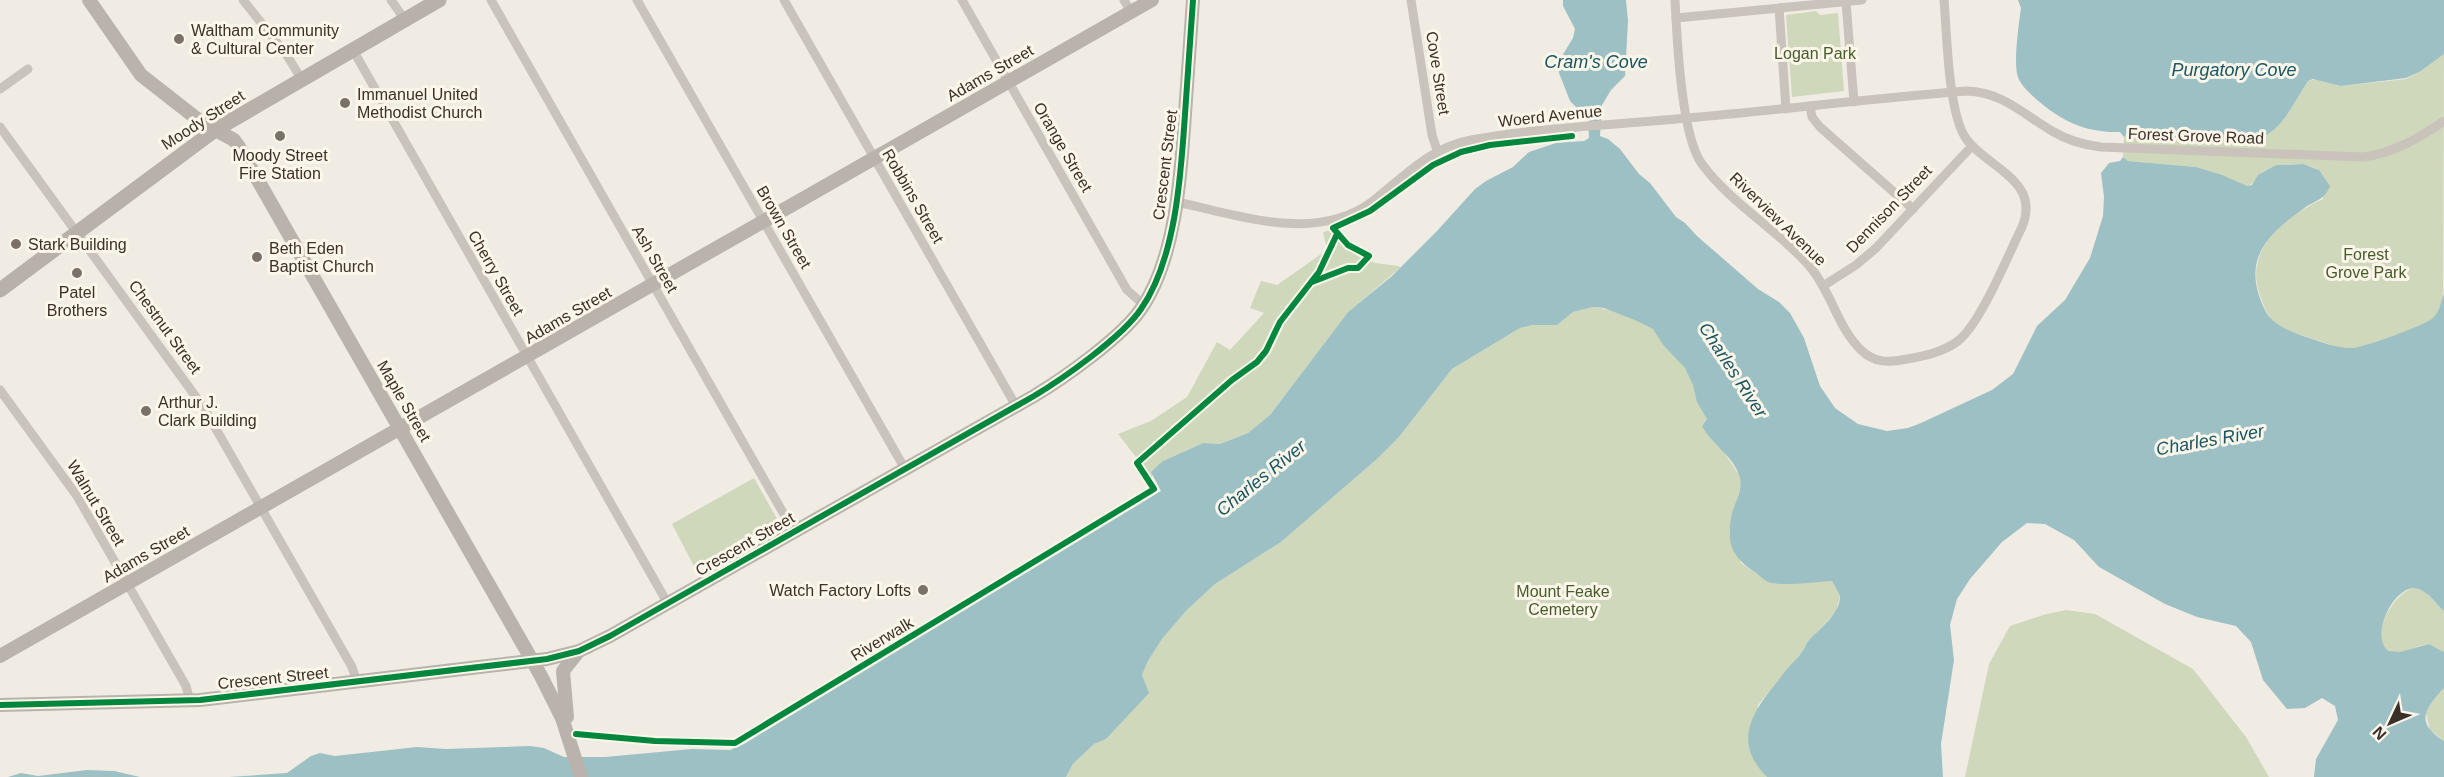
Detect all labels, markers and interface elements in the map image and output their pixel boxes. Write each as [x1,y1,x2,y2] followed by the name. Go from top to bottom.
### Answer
[191,22,339,57] place label: Waltham Community & Cultural Center
[1423,30,1453,117] street label: Cove Street
[172,32,186,46] marker: Waltham Community & Cultural Center
[944,41,1037,105] street label: Adams Street
[1774,45,1857,62] park label: Logan Park
[1544,52,1648,72] water label: Cram's Cove
[2171,60,2297,80] water label: Purgatory Cove
[357,86,482,121] place label: Immanuel United Methodist Church
[158,87,248,153] street label: Moody Street
[338,96,352,110] marker: Immanuel United Methodist Church
[1031,99,1096,195] street label: Orange Street
[1497,102,1603,130] street label: Woerd Avenue
[1150,108,1180,221] street label: Crescent Street
[2128,125,2264,147] street label: Forest Grove Road
[273,129,287,143] marker: Moody Street Fire Station
[879,146,947,247] street label: Robbins Street
[232,147,328,182] place label: Moody Street Fire Station
[1843,161,1935,256] street label: Dennison Street
[1726,169,1830,269] street label: Riverview Avenue
[754,183,815,272] street label: Brown Street
[629,222,681,296] street label: Ash Street
[465,228,527,319] street label: Cherry Street
[28,236,127,253] place label: Stark Building
[9,237,23,251] marker: Stark Building
[269,240,374,275] place label: Beth Eden Baptist Church
[2326,246,2407,281] park label: Forest Grove Park
[250,250,264,264] marker: Beth Eden Baptist Church
[70,266,84,280] marker: Patel Brothers
[125,277,205,377] street label: Chestnut Street
[522,283,615,347] street label: Adams Street
[47,284,107,319] place label: Patel Brothers
[1695,319,1772,422] water label: Charles River
[374,357,434,445] street label: Maple Street
[158,394,257,429] place label: Arthur J. Clark Building
[139,404,153,418] marker: Arthur J. Clark Building
[2155,421,2266,459] water label: Charles River
[1212,435,1310,520] water label: Charles River
[64,457,128,549] street label: Walnut Street
[693,509,798,579] street label: Crescent Street
[100,522,193,586] street label: Adams Street
[769,582,911,599] place label: Watch Factory Lofts
[916,583,930,597] marker: Watch Factory Lofts
[1516,583,1610,618] park label: Mount Feake Cemetery
[848,613,917,664] street label: Riverwalk
[217,664,330,692] street label: Crescent Street
[2360,693,2420,753] north arrow
[2369,723,2390,743] text: N

